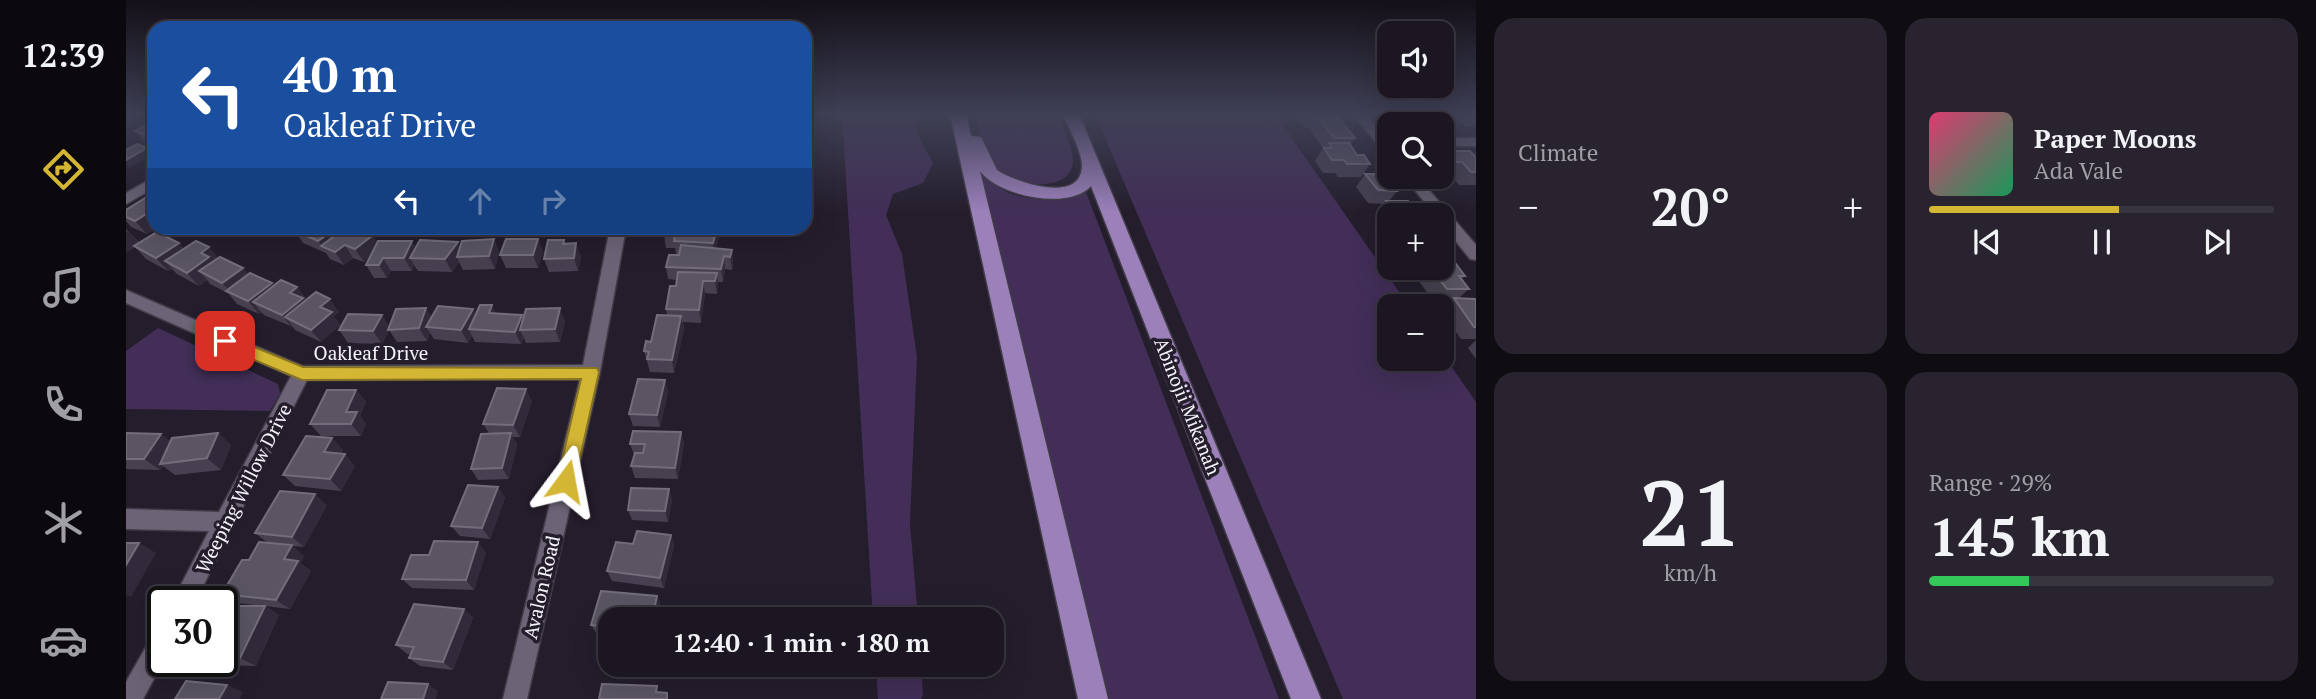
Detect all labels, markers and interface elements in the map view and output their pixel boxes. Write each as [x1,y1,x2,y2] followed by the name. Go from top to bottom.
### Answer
[1377,21,1454,371] map controls
[1377,21,1454,98] button: sound
[21,34,105,76] text: 12:39
[283,41,397,106] text: 40 m
[168,49,259,140] icon: left
[283,104,476,146] text: Oakleaf Drive
[1377,112,1454,189] button: search
[2034,121,2197,155] text: Paper Moons
[1518,137,1598,168] text: Climate
[39,145,88,194] icon: directions
[2034,155,2123,186] text: Ada Vale
[1650,172,1731,241] text: 20°
[388,182,426,220] icon: left
[461,182,499,220] icon: ahead
[534,182,572,220] icon: right
[1518,182,1538,232] text: −
[1843,182,1863,232] text: +
[1377,203,1454,280] button: +
[1968,223,2006,261] icon: previous
[2083,223,2121,261] icon: pause
[2198,223,2236,261] icon: next
[39,263,88,312] icon: music
[1377,294,1454,371] button: −
[195,311,255,371] pin
[206,322,244,360] icon: arrive
[1149,334,1227,478] street label: Abinojii Mikanah
[314,340,428,365] street label: Oakleaf Drive
[39,380,88,429] icon: phone
[189,399,297,577] street label: Weeping Willow Drive
[529,444,603,518] position arrow
[1639,451,1742,572] text: 21
[1929,467,2052,498] text: Range · 29%
[39,498,88,547] icon: climate
[1929,502,2110,571] text: 145 km
[517,532,565,641] street label: Avalon Road
[1664,557,1717,588] text: km/h
[147,586,238,677] speed limit sign: 30
[39,616,88,665] icon: car
[672,625,930,659] text: 12:40 · 1 min · 180 m

